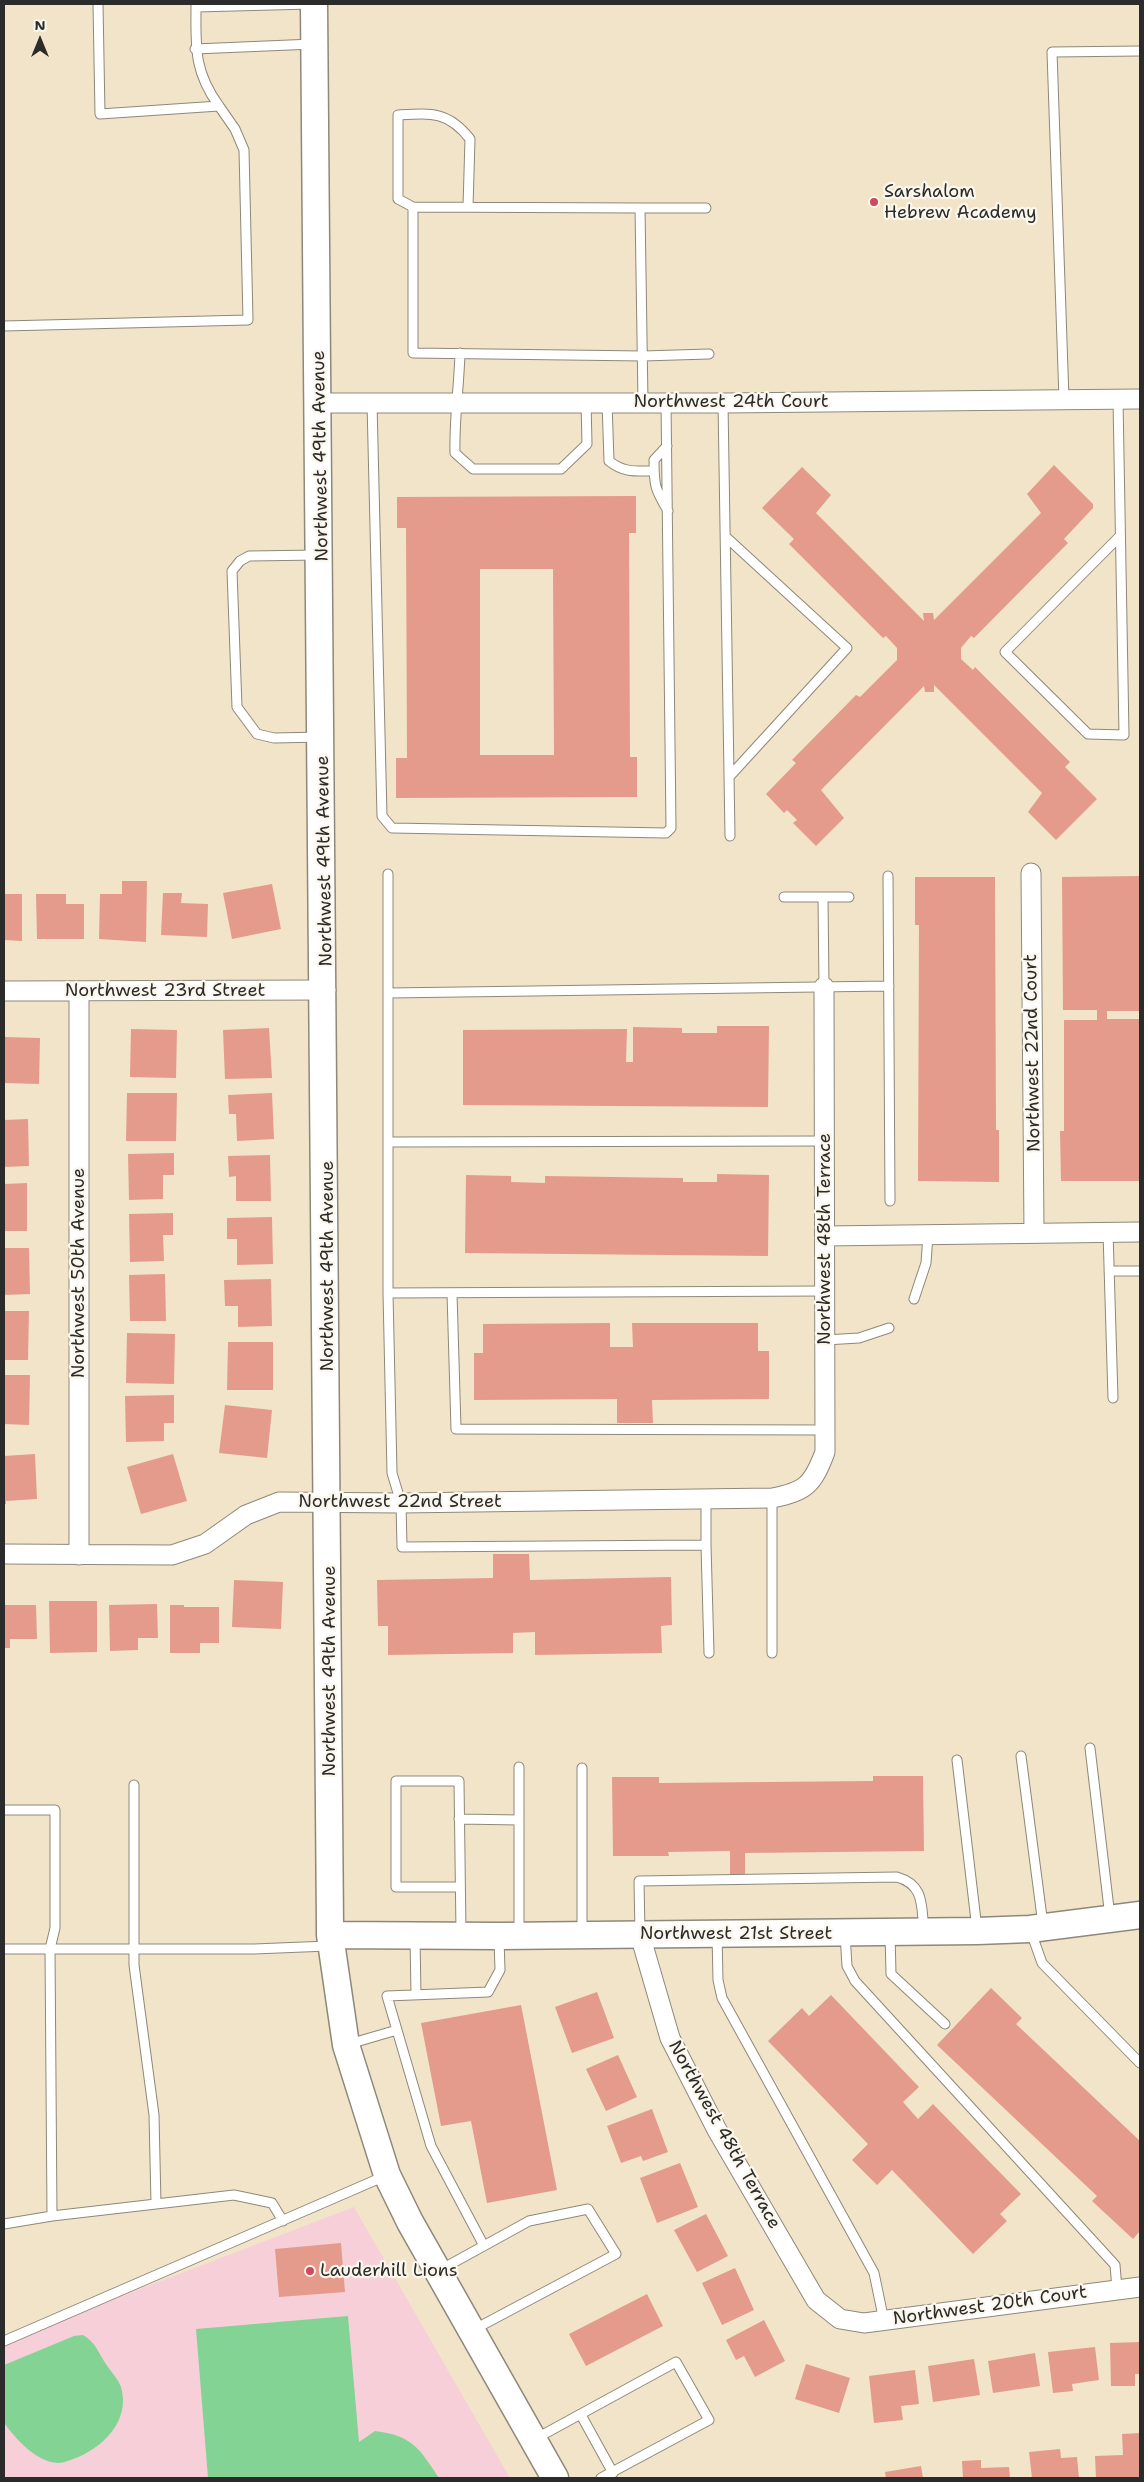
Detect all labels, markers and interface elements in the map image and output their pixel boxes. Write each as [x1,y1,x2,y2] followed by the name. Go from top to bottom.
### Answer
[15,15,65,65] north arrow
[34,16,46,34] text: N
[884,181,1036,223] place label: Sarshalom Hebrew Academy
[868,196,880,208] marker: Sarshalom Hebrew Academy
[308,350,334,562] street label: Northwest 49th Avenue
[633,391,829,413] street label: Northwest 24th Court
[312,755,338,967] street label: Northwest 49th Avenue
[1020,954,1046,1152] street label: Northwest 22nd Court
[65,980,265,1002] street label: Northwest 23rd Street
[814,1133,836,1345] street label: Northwest 48th Terrace
[317,1160,339,1372] street label: Northwest 49th Avenue
[68,1168,90,1378] street label: Northwest 50th Avenue
[298,1491,502,1513] street label: Northwest 22nd Street
[319,1565,341,1777] street label: Northwest 49th Avenue
[640,1923,832,1945] street label: Northwest 21st Street
[663,2037,785,2233] street label: Northwest 48th Terrace
[320,2260,458,2282] place label: Lauderhill Lions
[304,2265,316,2277] marker: Lauderhill Lions
[892,2282,1088,2330] street label: Northwest 20th Court

